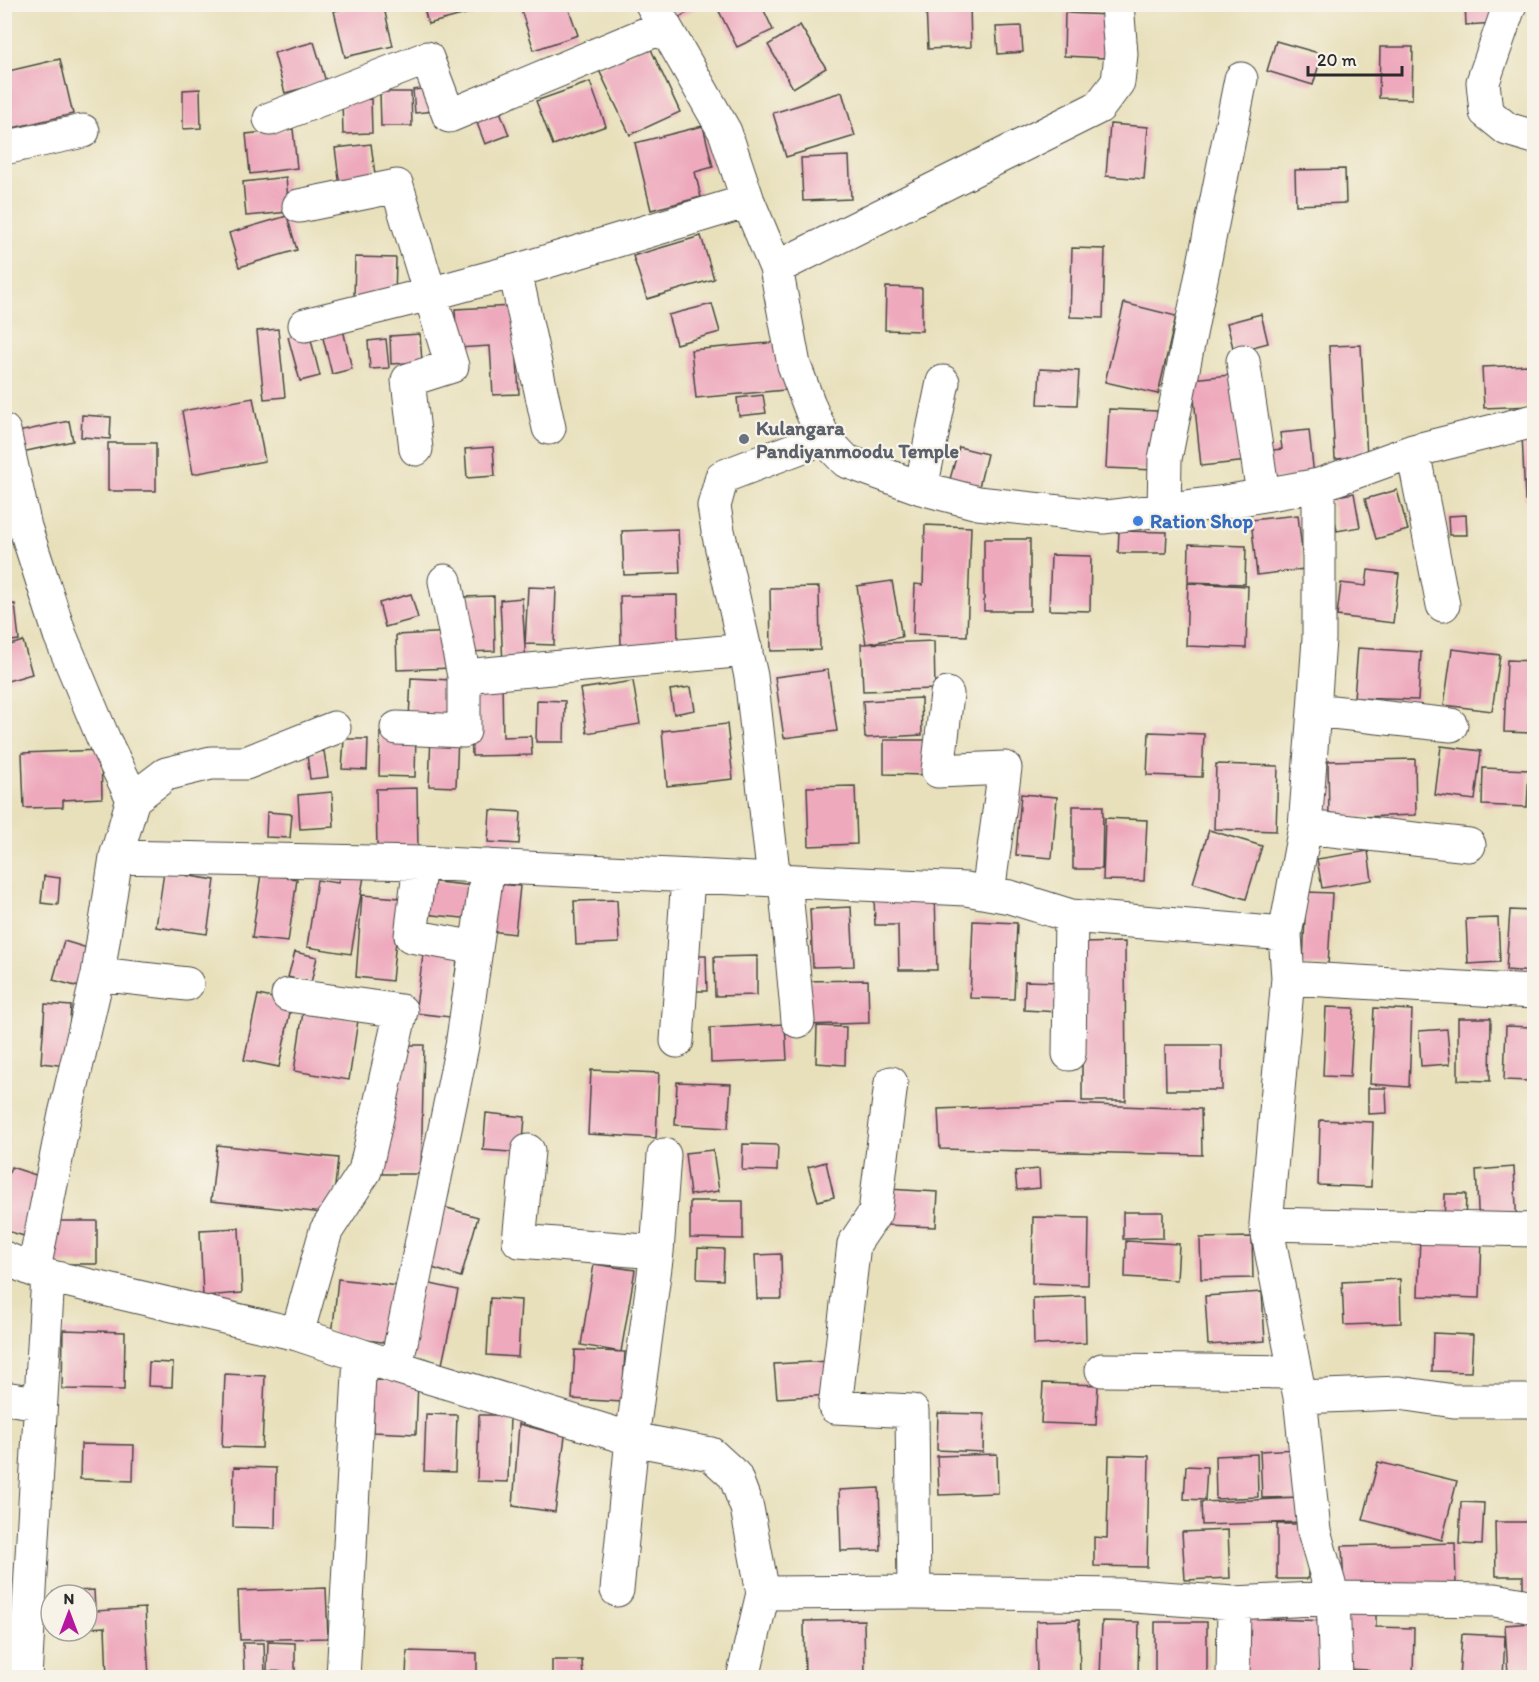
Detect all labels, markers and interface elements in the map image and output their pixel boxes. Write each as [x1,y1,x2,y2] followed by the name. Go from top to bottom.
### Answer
[1308,39,1402,77] scale bar
[1317,49,1357,71] text: 20 m
[756,416,960,464] place label: Kulangara Pandiyanmoodu Temple
[737,432,751,446] marker: Kulangara Pandiyanmoodu Temple
[1150,509,1253,534] place label: Ration Shop
[1131,514,1145,528] marker: Ration Shop
[39,1583,99,1643] north arrow
[64,1589,74,1608] text: N

